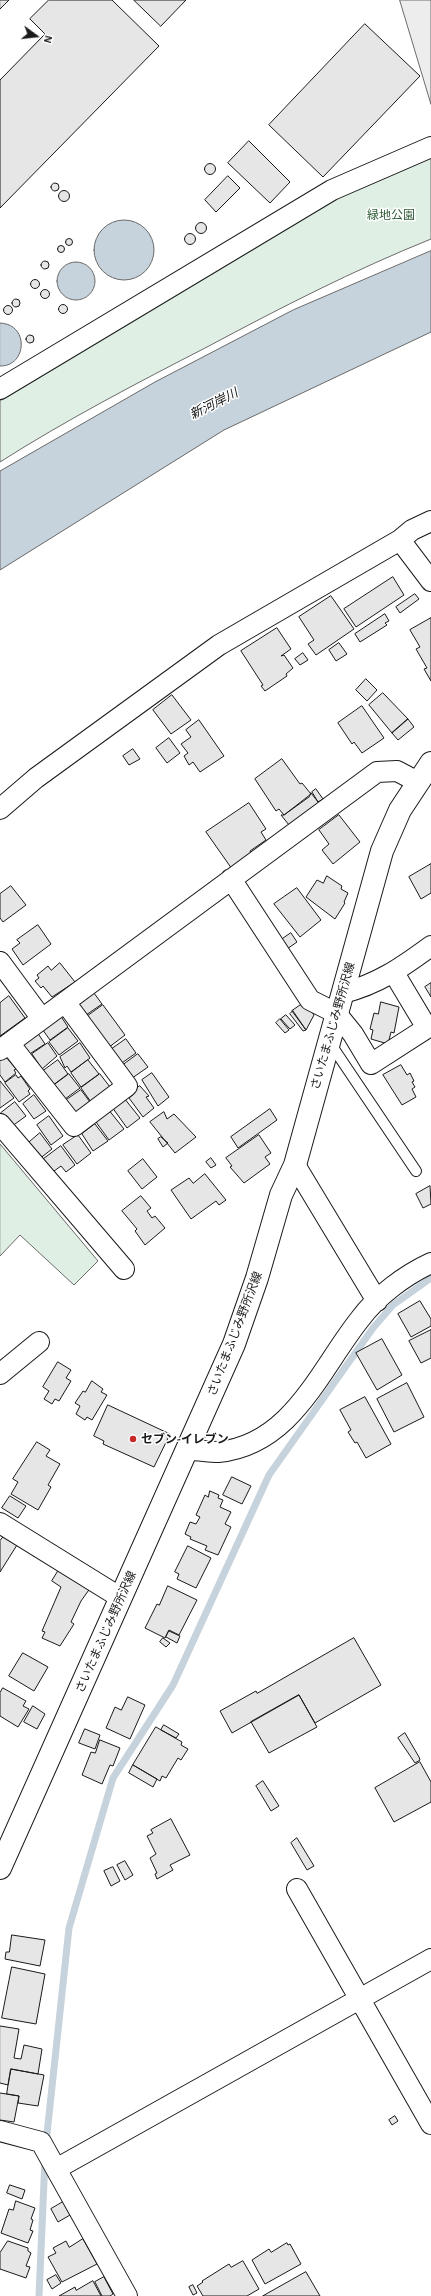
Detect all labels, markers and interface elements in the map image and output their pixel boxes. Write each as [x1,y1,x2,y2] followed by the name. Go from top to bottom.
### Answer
[16,16,56,56] north arrow
[42,34,54,44] text: N
[367,208,415,222] park label: 緑地公園
[187,385,241,423] water label: 新河岸川
[308,961,358,1091] street label: さいたまふじみ野所沢線
[205,1270,265,1398] street label: さいたまふじみ野所沢線
[141,1432,229,1446] place label: セブン-イレブン
[128,1434,138,1444] marker: セブン-イレブン
[73,1569,139,1695] street label: さいたまふじみ野所沢線

